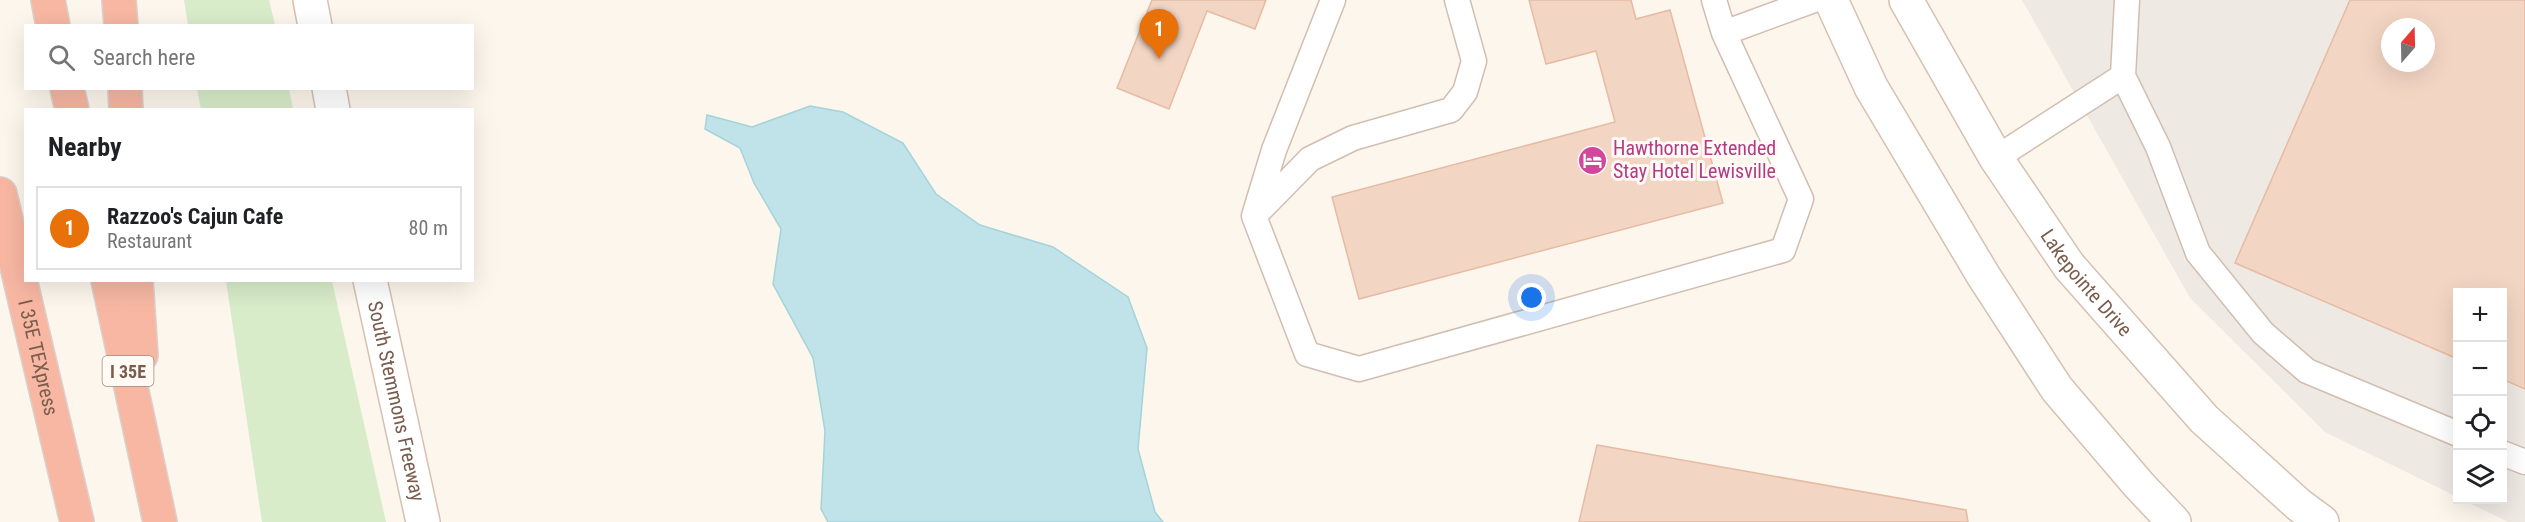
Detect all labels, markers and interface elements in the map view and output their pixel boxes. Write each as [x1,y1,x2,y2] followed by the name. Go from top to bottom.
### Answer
[1140,10,1178,59] pin: 1
[2381,18,2435,72] north arrow
[24,24,474,90] search box
[45,41,78,74] icon: search
[93,45,195,70] text: Search here
[48,132,122,162] text: Nearby
[1613,136,1776,183] place label: Hawthorne Extended Stay Hotel Lewisville
[1576,144,1608,176] hotel icon: Hawthorne Extended Stay Hotel Lewisville
[107,204,283,229] text: Razzoo's Cajun Cafe
[64,216,75,240] text: 1
[409,216,448,240] text: 80 m
[2036,225,2137,341] street label: Lakepointe Drive
[107,229,192,253] text: Restaurant
[1517,283,1546,312] your location
[2453,288,2507,504] map controls
[2453,288,2507,342] button: +
[13,297,64,418] street label: I 35E TEXpress
[363,299,430,504] street label: South Stemmons Freeway
[2453,342,2507,396] button: −
[102,356,154,386] road number: I 35E
[2453,396,2507,450] button: locate
[2453,450,2507,504] button: layers

